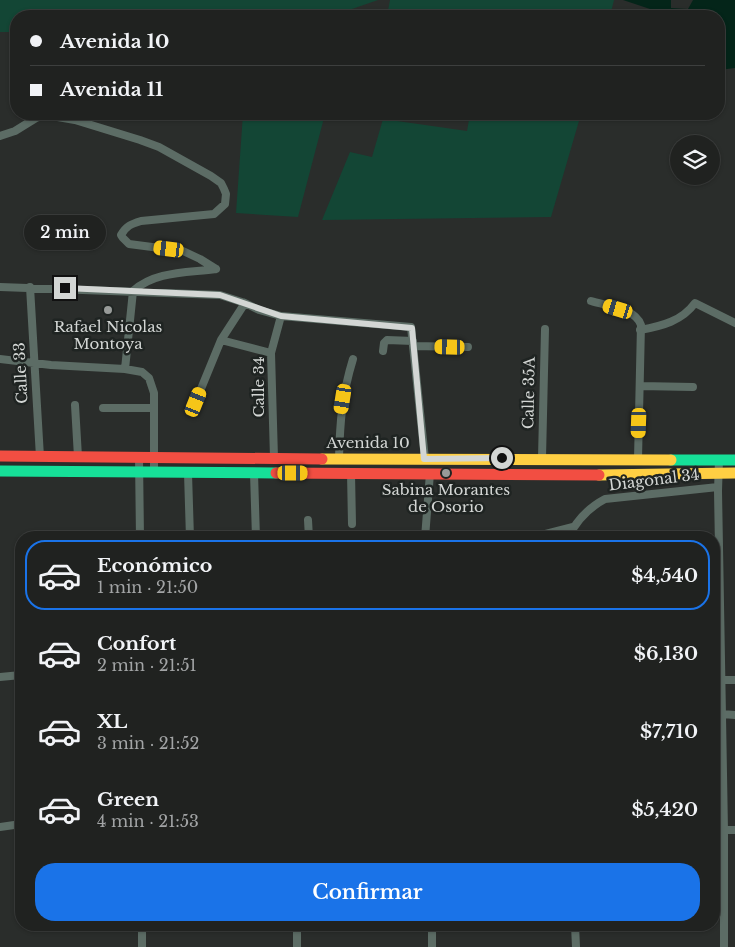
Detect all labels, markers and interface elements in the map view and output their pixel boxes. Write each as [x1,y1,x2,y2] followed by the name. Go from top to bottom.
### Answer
[60,30,169,53] text: Avenida 10
[60,78,163,101] text: Avenida 11
[670,135,720,185] map controls
[670,135,720,185] button: layers
[24,216,106,250] callout: 2 min
[40,222,90,242] text: 2 min
[153,240,184,258] car
[54,277,76,299] route end
[601,297,634,321] car
[102,304,114,316] marker: Rafael Nicolas Montoya
[54,317,163,353] place label: Rafael Nicolas Montoya
[434,339,465,355] car
[9,342,32,404] street label: Calle 33
[249,356,268,418] street label: Calle 34
[518,356,539,429] street label: Calle 35A
[333,383,352,415] car
[183,385,208,419] car
[630,408,647,438] car
[325,433,410,452] street label: Avenida 10
[491,447,513,469] route start
[607,465,700,494] street label: Diagonal 34
[278,466,308,481] car
[440,467,452,479] marker: Sabina Morantes de Osorio
[382,480,510,516] place label: Sabina Morantes de Osorio
[37,553,82,598] icon: car
[97,554,212,577] text: Económico
[631,564,698,587] text: $4,540
[97,577,198,597] text: 1 min · 21:50
[37,631,82,676] icon: car
[97,632,176,655] text: Confort
[634,642,698,665] text: $6,130
[97,655,197,675] text: 2 min · 21:51
[37,709,82,754] icon: car
[97,710,127,733] text: XL
[640,720,698,743] text: $7,710
[97,733,199,753] text: 3 min · 21:52
[37,787,82,832] icon: car
[97,788,159,811] text: Green
[631,798,698,821] text: $5,420
[97,811,199,831] text: 4 min · 21:53
[35,863,700,921] button: Confirmar

